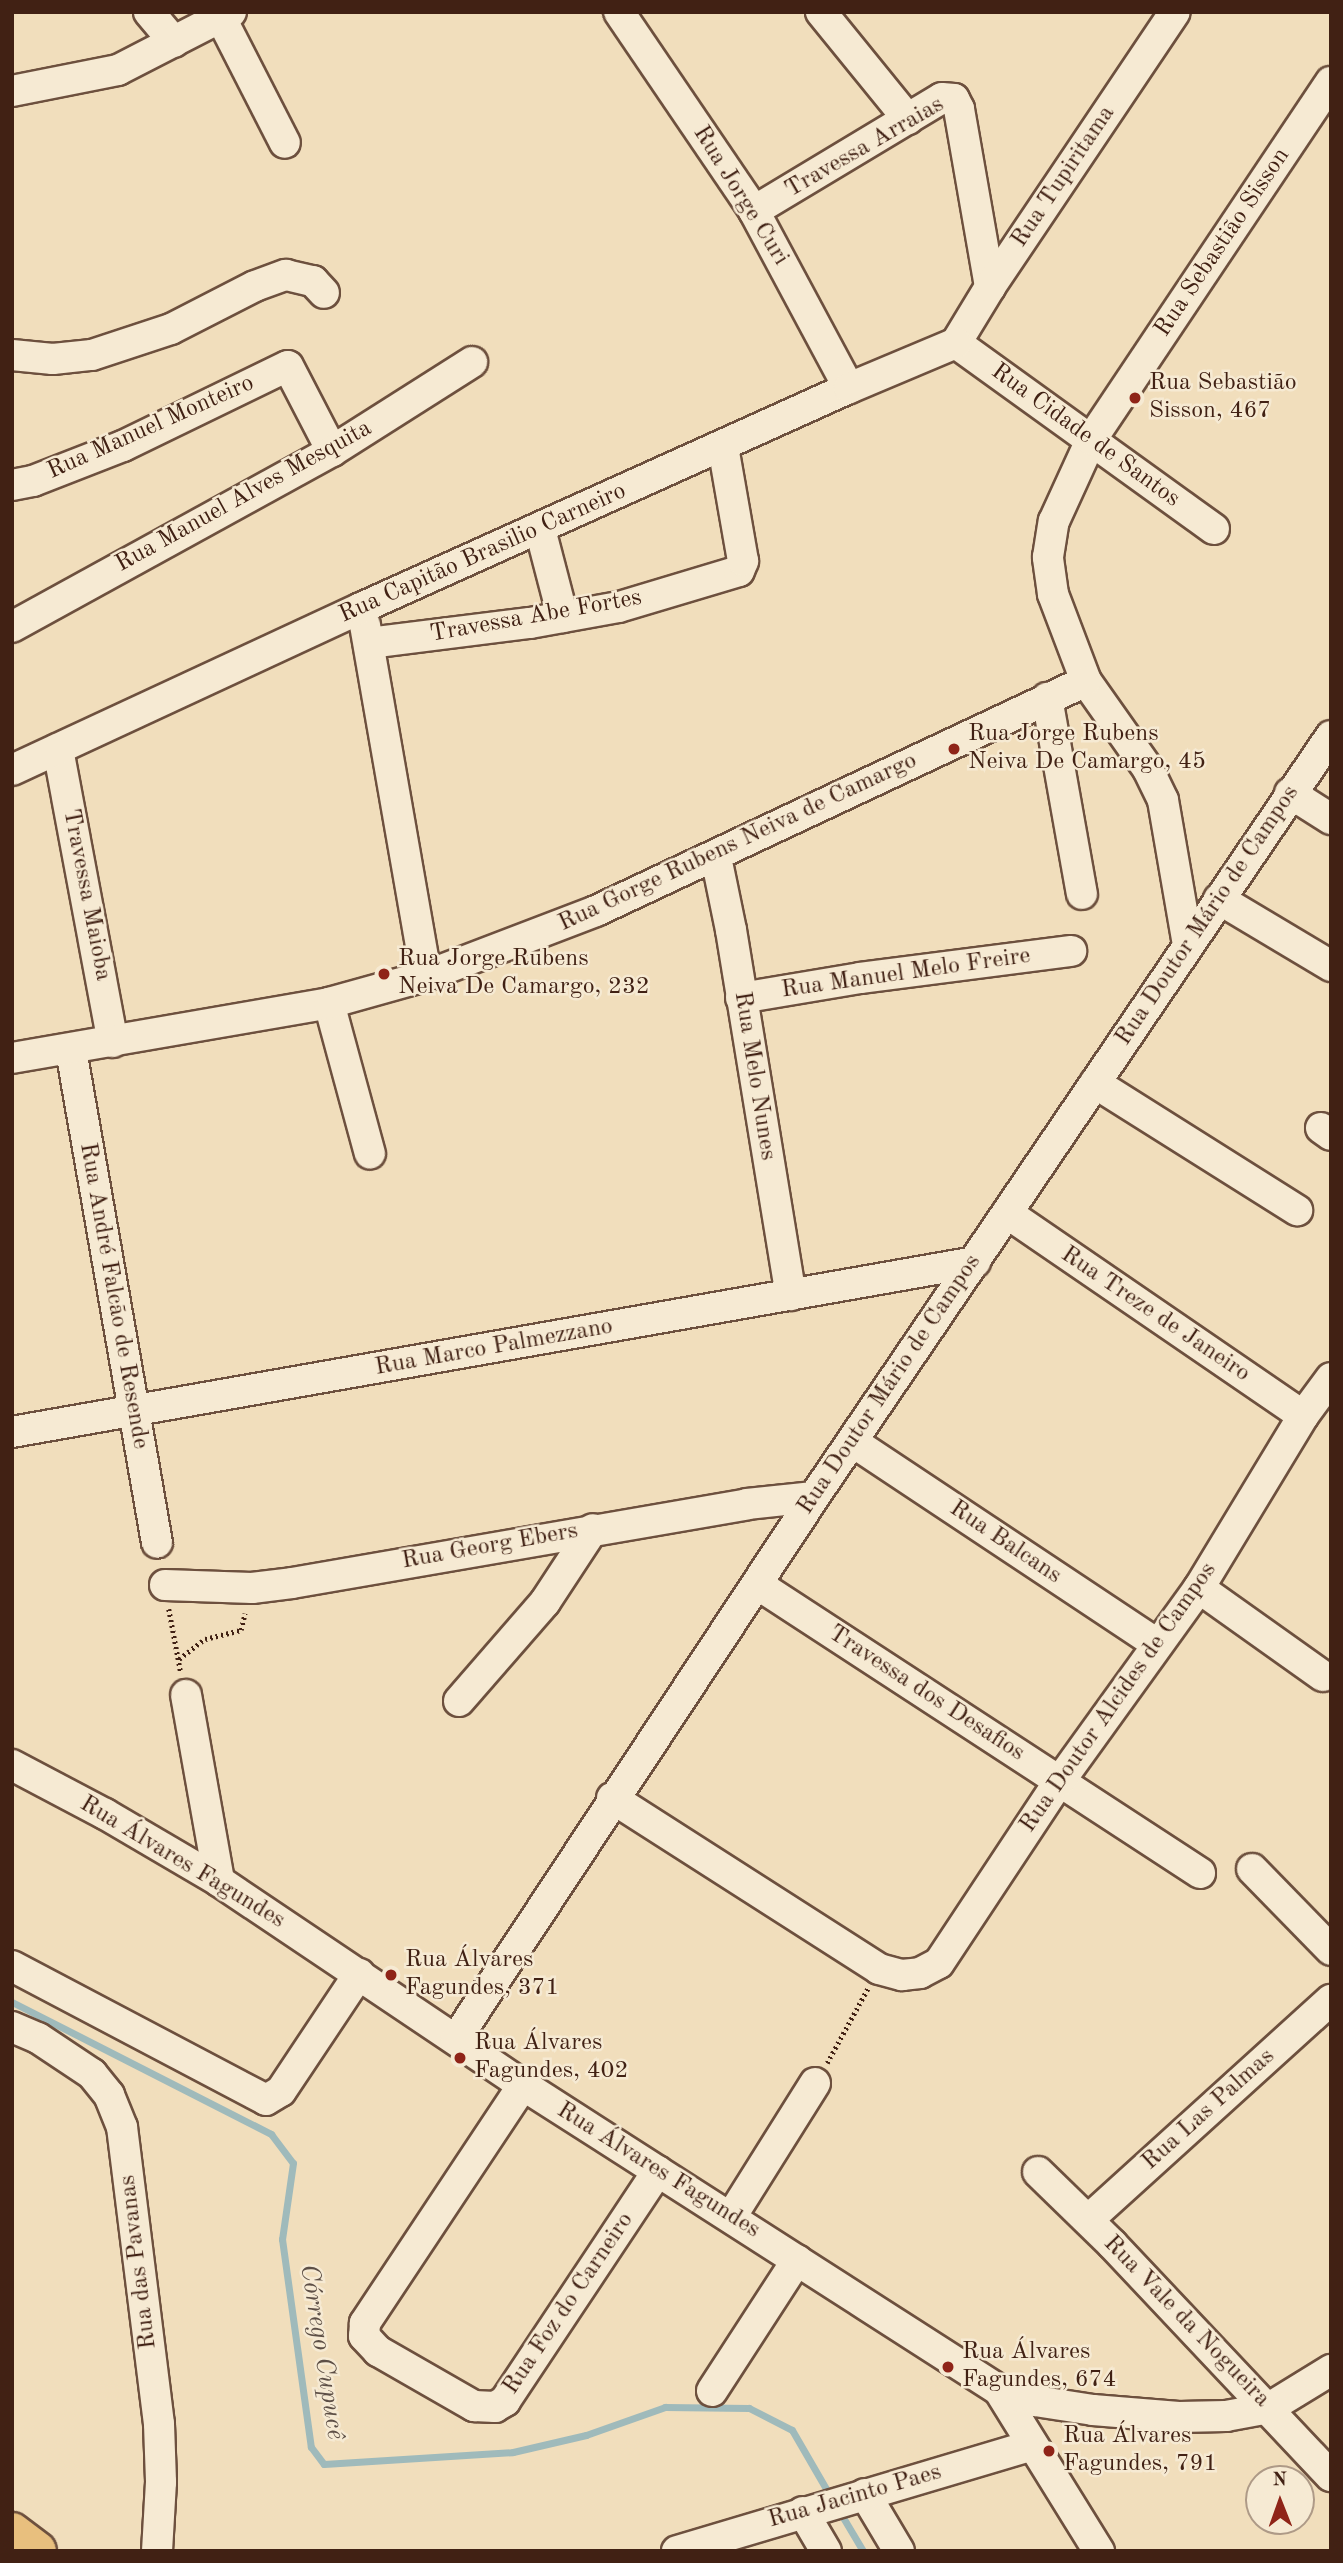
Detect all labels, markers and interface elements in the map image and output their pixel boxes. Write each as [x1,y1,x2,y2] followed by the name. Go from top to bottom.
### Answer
[780,91,950,205] street label: Travessa Arraias
[1006,101,1122,253] street label: Rua Tupiritama
[686,121,794,271] street label: Rua Jorge Curi
[1149,143,1297,343] street label: Rua Sebastião Sisson
[985,358,1185,514] street label: Rua Cidade de Santos
[43,369,259,487] street label: Rua Manuel Monteiro
[1149,370,1297,426] place label: Rua Sebastião Sisson, 467
[1127,390,1143,406] marker: Rua Sebastião Sisson, 467
[111,415,377,579] street label: Rua Manuel Alves Mesquita
[335,478,631,630] street label: Rua Capitão Brasilio Carneiro
[428,584,644,650] street label: Travessa Abe Fortes
[968,721,1206,777] place label: Rua Jorge Rubens Neiva De Camargo, 45
[946,741,962,757] marker: Rua Jorge Rubens Neiva De Camargo, 45
[554,747,922,939] street label: Rua Gorge Rubens Neiva de Camargo
[1110,780,1306,1052] street label: Rua Doutor Mário de Campos
[55,807,117,983] street label: Travessa Maioba
[780,942,1032,1006] street label: Rua Manuel Melo Freire
[398,946,650,1002] place label: Rua Jorge Rubens Neiva De Camargo, 232
[376,966,392,982] marker: Rua Jorge Rubens Neiva De Camargo, 232
[726,990,782,1162] street label: Rua Melo Nunes
[72,1141,154,1451] street label: Rua André Falcão de Resende
[1055,1241,1255,1389] street label: Rua Treze de Janeiro
[792,1249,988,1521] street label: Rua Doutor Mário de Campos
[373,1313,615,1383] street label: Rua Marco Palmezzano
[943,1495,1067,1591] street label: Rua Balcans
[400,1517,580,1577] street label: Rua Georg Ebers
[1014,1557,1224,1839] street label: Rua Doutor Alcides de Campos
[822,1620,1030,1768] street label: Travessa dos Desafios
[74,1790,290,1936] street label: Rua Álvares Fagundes
[405,1947,559,2003] place label: Rua Álvares Fagundes, 371
[383,1967,399,1983] marker: Rua Álvares Fagundes, 371
[474,2030,628,2086] place label: Rua Álvares Fagundes, 402
[1137,2043,1281,2177] street label: Rua Las Palmas
[452,2050,468,2066] marker: Rua Álvares Fagundes, 402
[551,2097,765,2245] street label: Rua Álvares Fagundes
[114,2173,164,2351] street label: Rua das Pavanas
[497,2207,641,2401] street label: Rua Foz do Carneiro
[1097,2230,1275,2414] street label: Rua Vale da Nogueira
[292,2262,350,2442] water label: Córrego Cupucê
[962,2339,1116,2395] place label: Rua Álvares Fagundes, 674
[940,2359,956,2375] marker: Rua Álvares Fagundes, 674
[1063,2423,1217,2479] place label: Rua Álvares Fagundes, 791
[1041,2443,1057,2459] marker: Rua Álvares Fagundes, 791
[765,2459,945,2535] street label: Rua Jacinto Paes
[1245,2465,1315,2535] north arrow
[1272,2471,1287,2490] text: N

